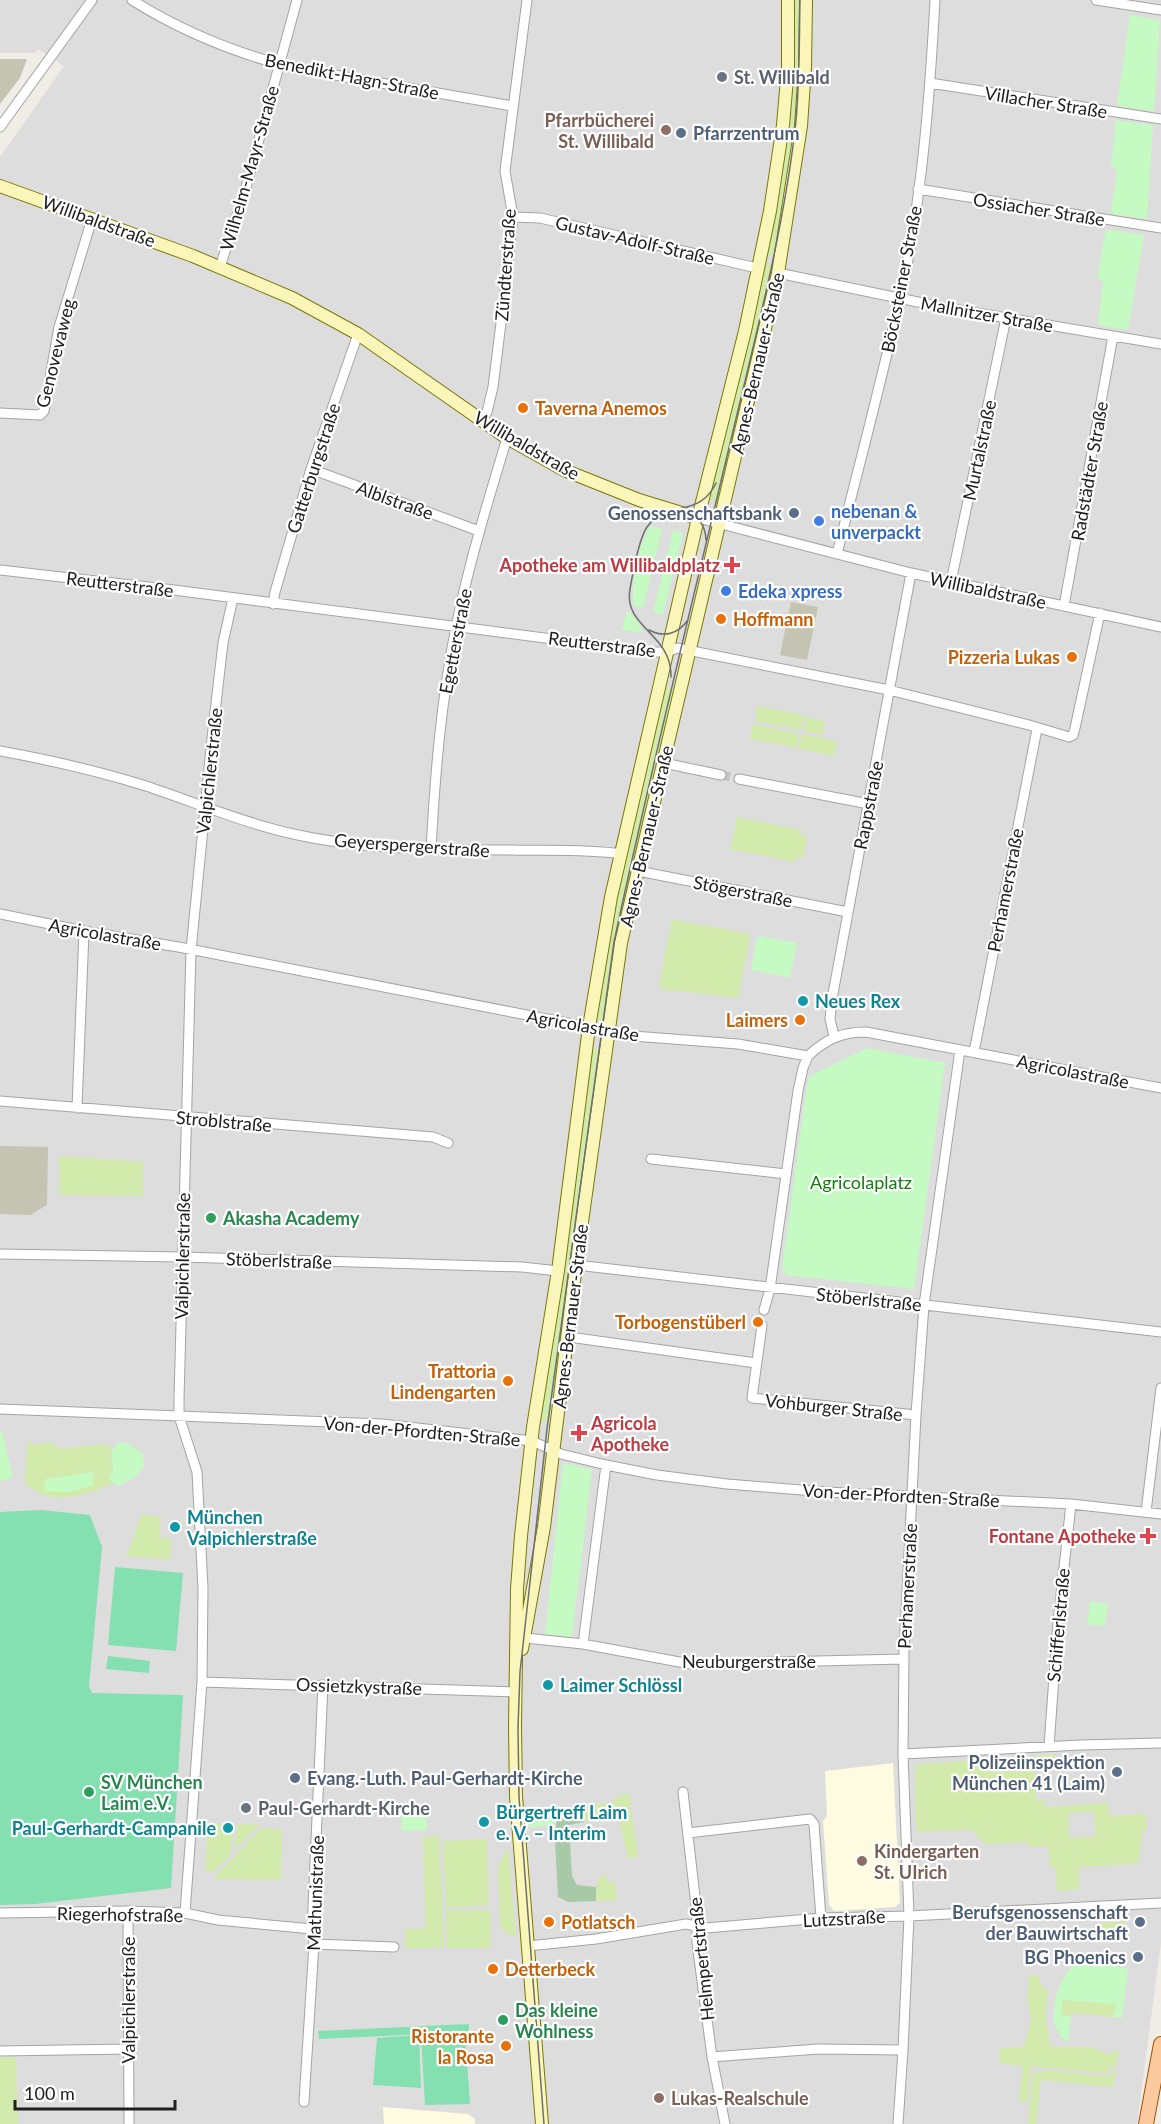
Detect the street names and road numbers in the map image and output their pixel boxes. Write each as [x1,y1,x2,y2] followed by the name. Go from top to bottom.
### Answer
[263,48,441,104] street label: Benedikt-Hagn-Straße
[983,81,1109,123] street label: Villacher Straße
[215,83,283,253] street label: Wilhelm-Mayr-Straße
[972,188,1106,230] street label: Ossiacher Straße
[40,190,158,252] street label: Willibaldstraße
[876,204,926,354] street label: Böcksteiner Straße
[490,208,520,322] street label: Zündterstraße
[553,211,717,269] street label: Gustav-Adolf-Straße
[725,270,789,456] street label: Agnes-Bernauer-Straße
[919,292,1055,336] street label: Mallnitzer Straße
[31,296,79,410] street label: Genovevaweg
[958,398,1000,502] street label: Murtalstraße
[282,400,344,536] street label: Gatterburgstraße
[1066,400,1112,542] street label: Radstädter Straße
[470,406,584,484] street label: Willibaldstraße
[354,476,436,524] street label: Alblstraße
[65,566,175,602] street label: Reutterstraße
[928,567,1048,613] street label: Willibaldstraße
[434,587,476,695] street label: Egetterstraße
[547,626,657,662] street label: Reutterstraße
[191,707,227,835] street label: Valpichlerstraße
[614,743,678,929] street label: Agnes-Bernauer-Straße
[849,759,887,851] street label: Rappstraße
[982,826,1028,954] street label: Perhamerstraße
[334,829,490,861] street label: Geyerspergerstraße
[691,871,795,911] street label: Stögerstraße
[47,913,163,955] street label: Agricolastraße
[525,1004,641,1046] street label: Agricolastraße
[1015,1049,1131,1093] street label: Agricolastraße
[175,1106,273,1136] street label: Stroblstraße
[170,1192,194,1320] street label: Valpichlerstraße
[548,1223,592,1409] street label: Agnes-Bernauer-Straße
[226,1247,332,1273] street label: Stöberlstraße
[815,1283,923,1315] street label: Stöberlstraße
[764,1389,904,1425] street label: Vohburger Straße
[323,1411,521,1451] street label: Von-der-Pfordten-Straße
[802,1479,1000,1511] street label: Von-der-Pfordten-Straße
[893,1523,921,1649] street label: Perhamerstraße
[1042,1567,1074,1683] street label: Schifferlstraße
[682,1650,816,1672] street label: Neuburgerstraße
[296,1673,422,1699] street label: Ossietzkystraße
[302,1835,328,1951] street label: Mathunistraße
[684,1896,718,2022] street label: Helmpertstraße
[57,1902,183,1926] street label: Riegerhofstraße
[802,1905,886,1931] street label: Lutzstraße
[117,1937,139,2063] street label: Valpichlerstraße

